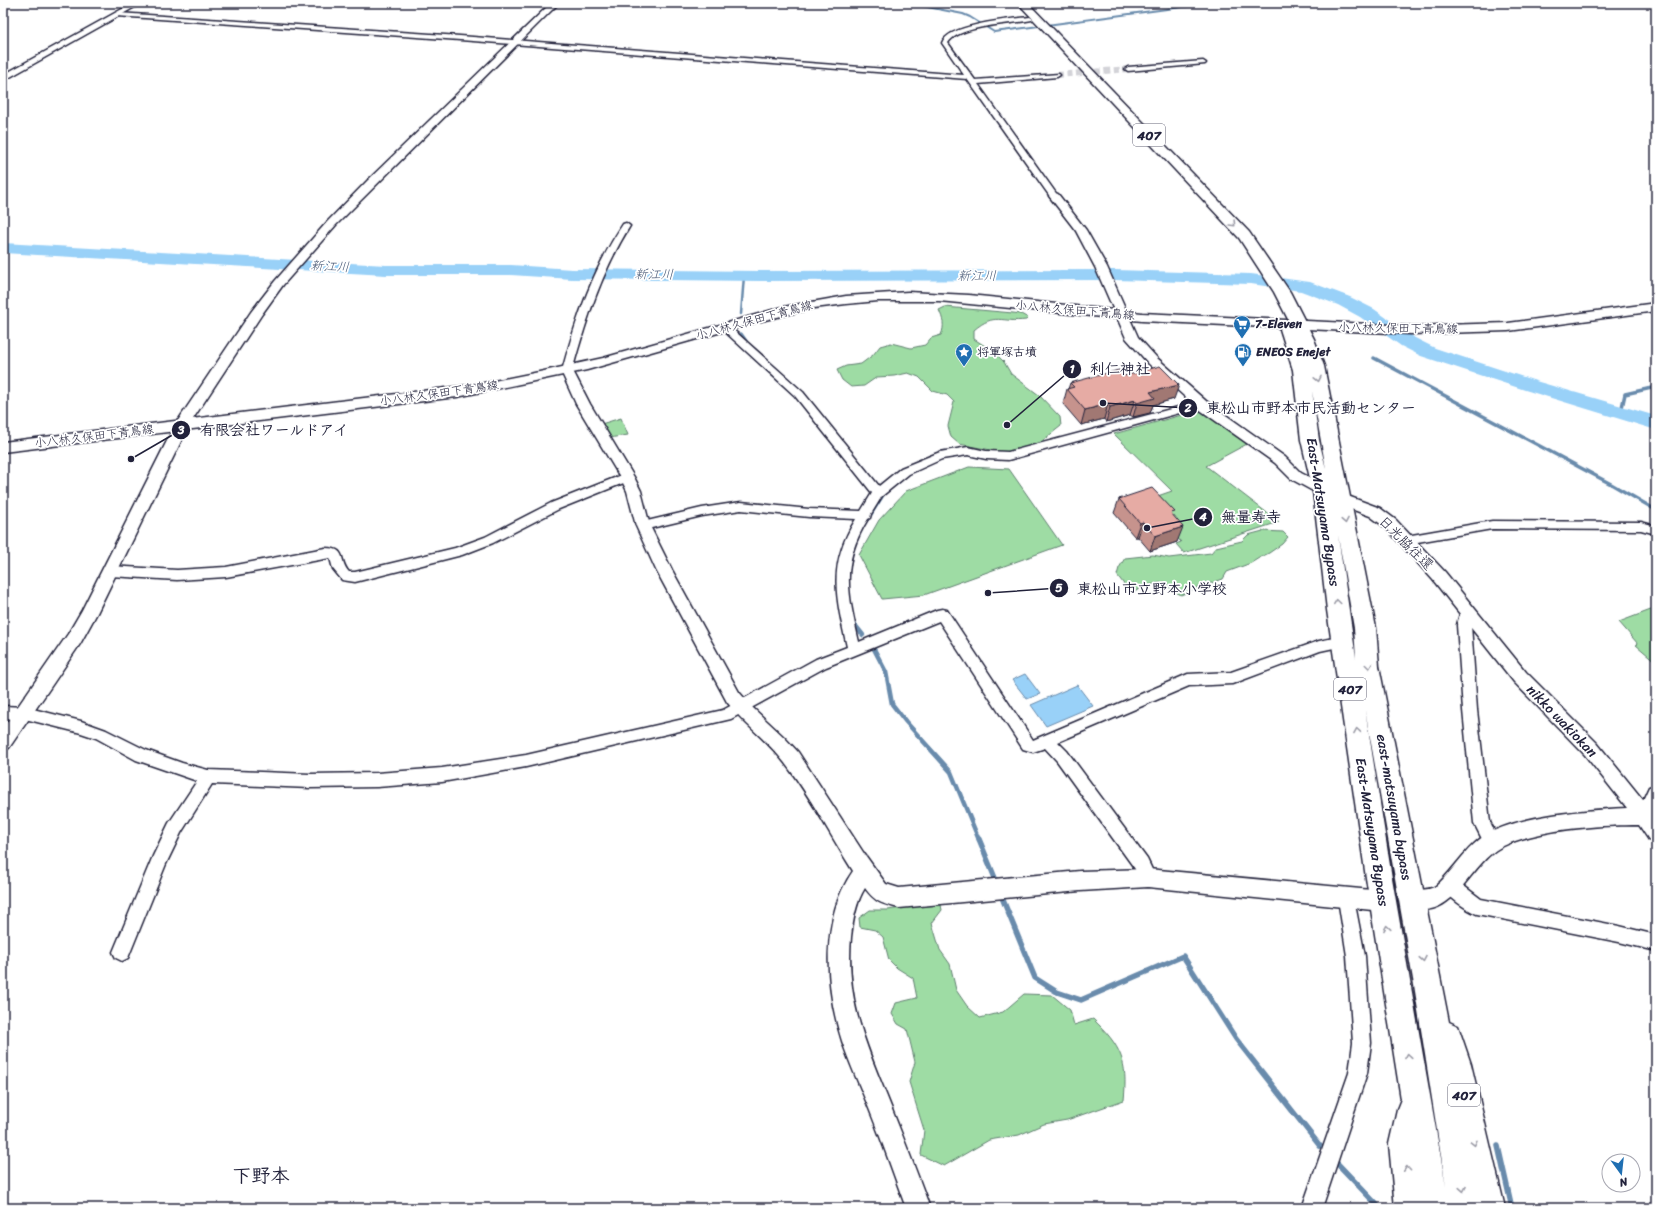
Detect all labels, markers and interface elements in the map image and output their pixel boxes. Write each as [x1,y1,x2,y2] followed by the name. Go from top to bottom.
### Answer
[1133,124,1165,146] road number: 407
[1228,219,1236,227] one-way arrow
[310,253,350,279] water label: 新江川
[634,262,674,286] water label: 新江川
[957,264,997,287] water label: 新江川
[693,294,815,346] street label: 小八林久保田下青鳥線
[1014,294,1136,326] street label: 小八林久保田下青鳥線
[1255,313,1302,335] place label: 7-Eleven
[1232,314,1252,339] supermarket icon: 7-Eleven
[1338,316,1458,340] street label: 小八林久保田下青鳥線
[977,341,1037,363] place label: 将軍塚古墳
[1256,341,1331,363] place label: ENEOS Enejet
[954,342,974,367] place icon: 将軍塚古墳
[1233,342,1253,367] fuel station icon: ENEOS Enejet
[1062,356,1158,383] callout: 利仁神社
[1090,356,1150,382] text: 利仁神社
[1069,358,1075,380] text: 1
[378,374,500,412] street label: 小八林久保田下青鳥線
[1314,376,1322,383] one-way arrow
[1178,394,1424,421] callout: 東松山市野本市民活動センター
[1206,395,1416,421] text: 東松山市野本市民活動センター
[1184,397,1192,419] text: 2
[171,416,357,443] callout: 有限会社ワールドアイ
[200,417,348,443] text: 有限会社ワールドアイ
[33,418,155,454] street label: 小八林久保田下青鳥線
[177,419,185,441] text: 3
[1299,436,1347,589] street label: East-Matsuyama Bypass
[1193,503,1289,530] callout: 無量寿寺
[1221,504,1281,530] text: 無量寿寺
[1198,506,1207,528] text: 4
[1372,509,1440,577] street label: 日光脇往還
[1340,518,1348,524] one-way arrow
[1049,575,1235,602] callout: 東松山市立野本小学校
[1077,576,1227,602] text: 東松山市立野本小学校
[1055,577,1063,599] text: 5
[1333,599,1342,605] one-way arrow
[1364,663,1373,669] one-way arrow
[1334,678,1366,700] road number: 407
[1520,678,1604,764] street label: nikko wakiokan
[1353,727,1362,734] one-way arrow
[1369,732,1419,882] street label: east-matsuyama bypass
[1348,756,1396,909] street label: East-Matsuyama Bypass
[1383,925,1392,931] one-way arrow
[1418,956,1426,962] one-way arrow
[1404,1053,1413,1060] one-way arrow
[1448,1084,1480,1106] road number: 407
[1470,1140,1478,1146] one-way arrow
[1601,1153,1641,1193] north arrow
[232,1159,290,1192] district label: 下野本
[1403,1166,1412,1172] one-way arrow
[1617,1172,1631,1192] text: N
[1458,1186,1467,1192] one-way arrow

